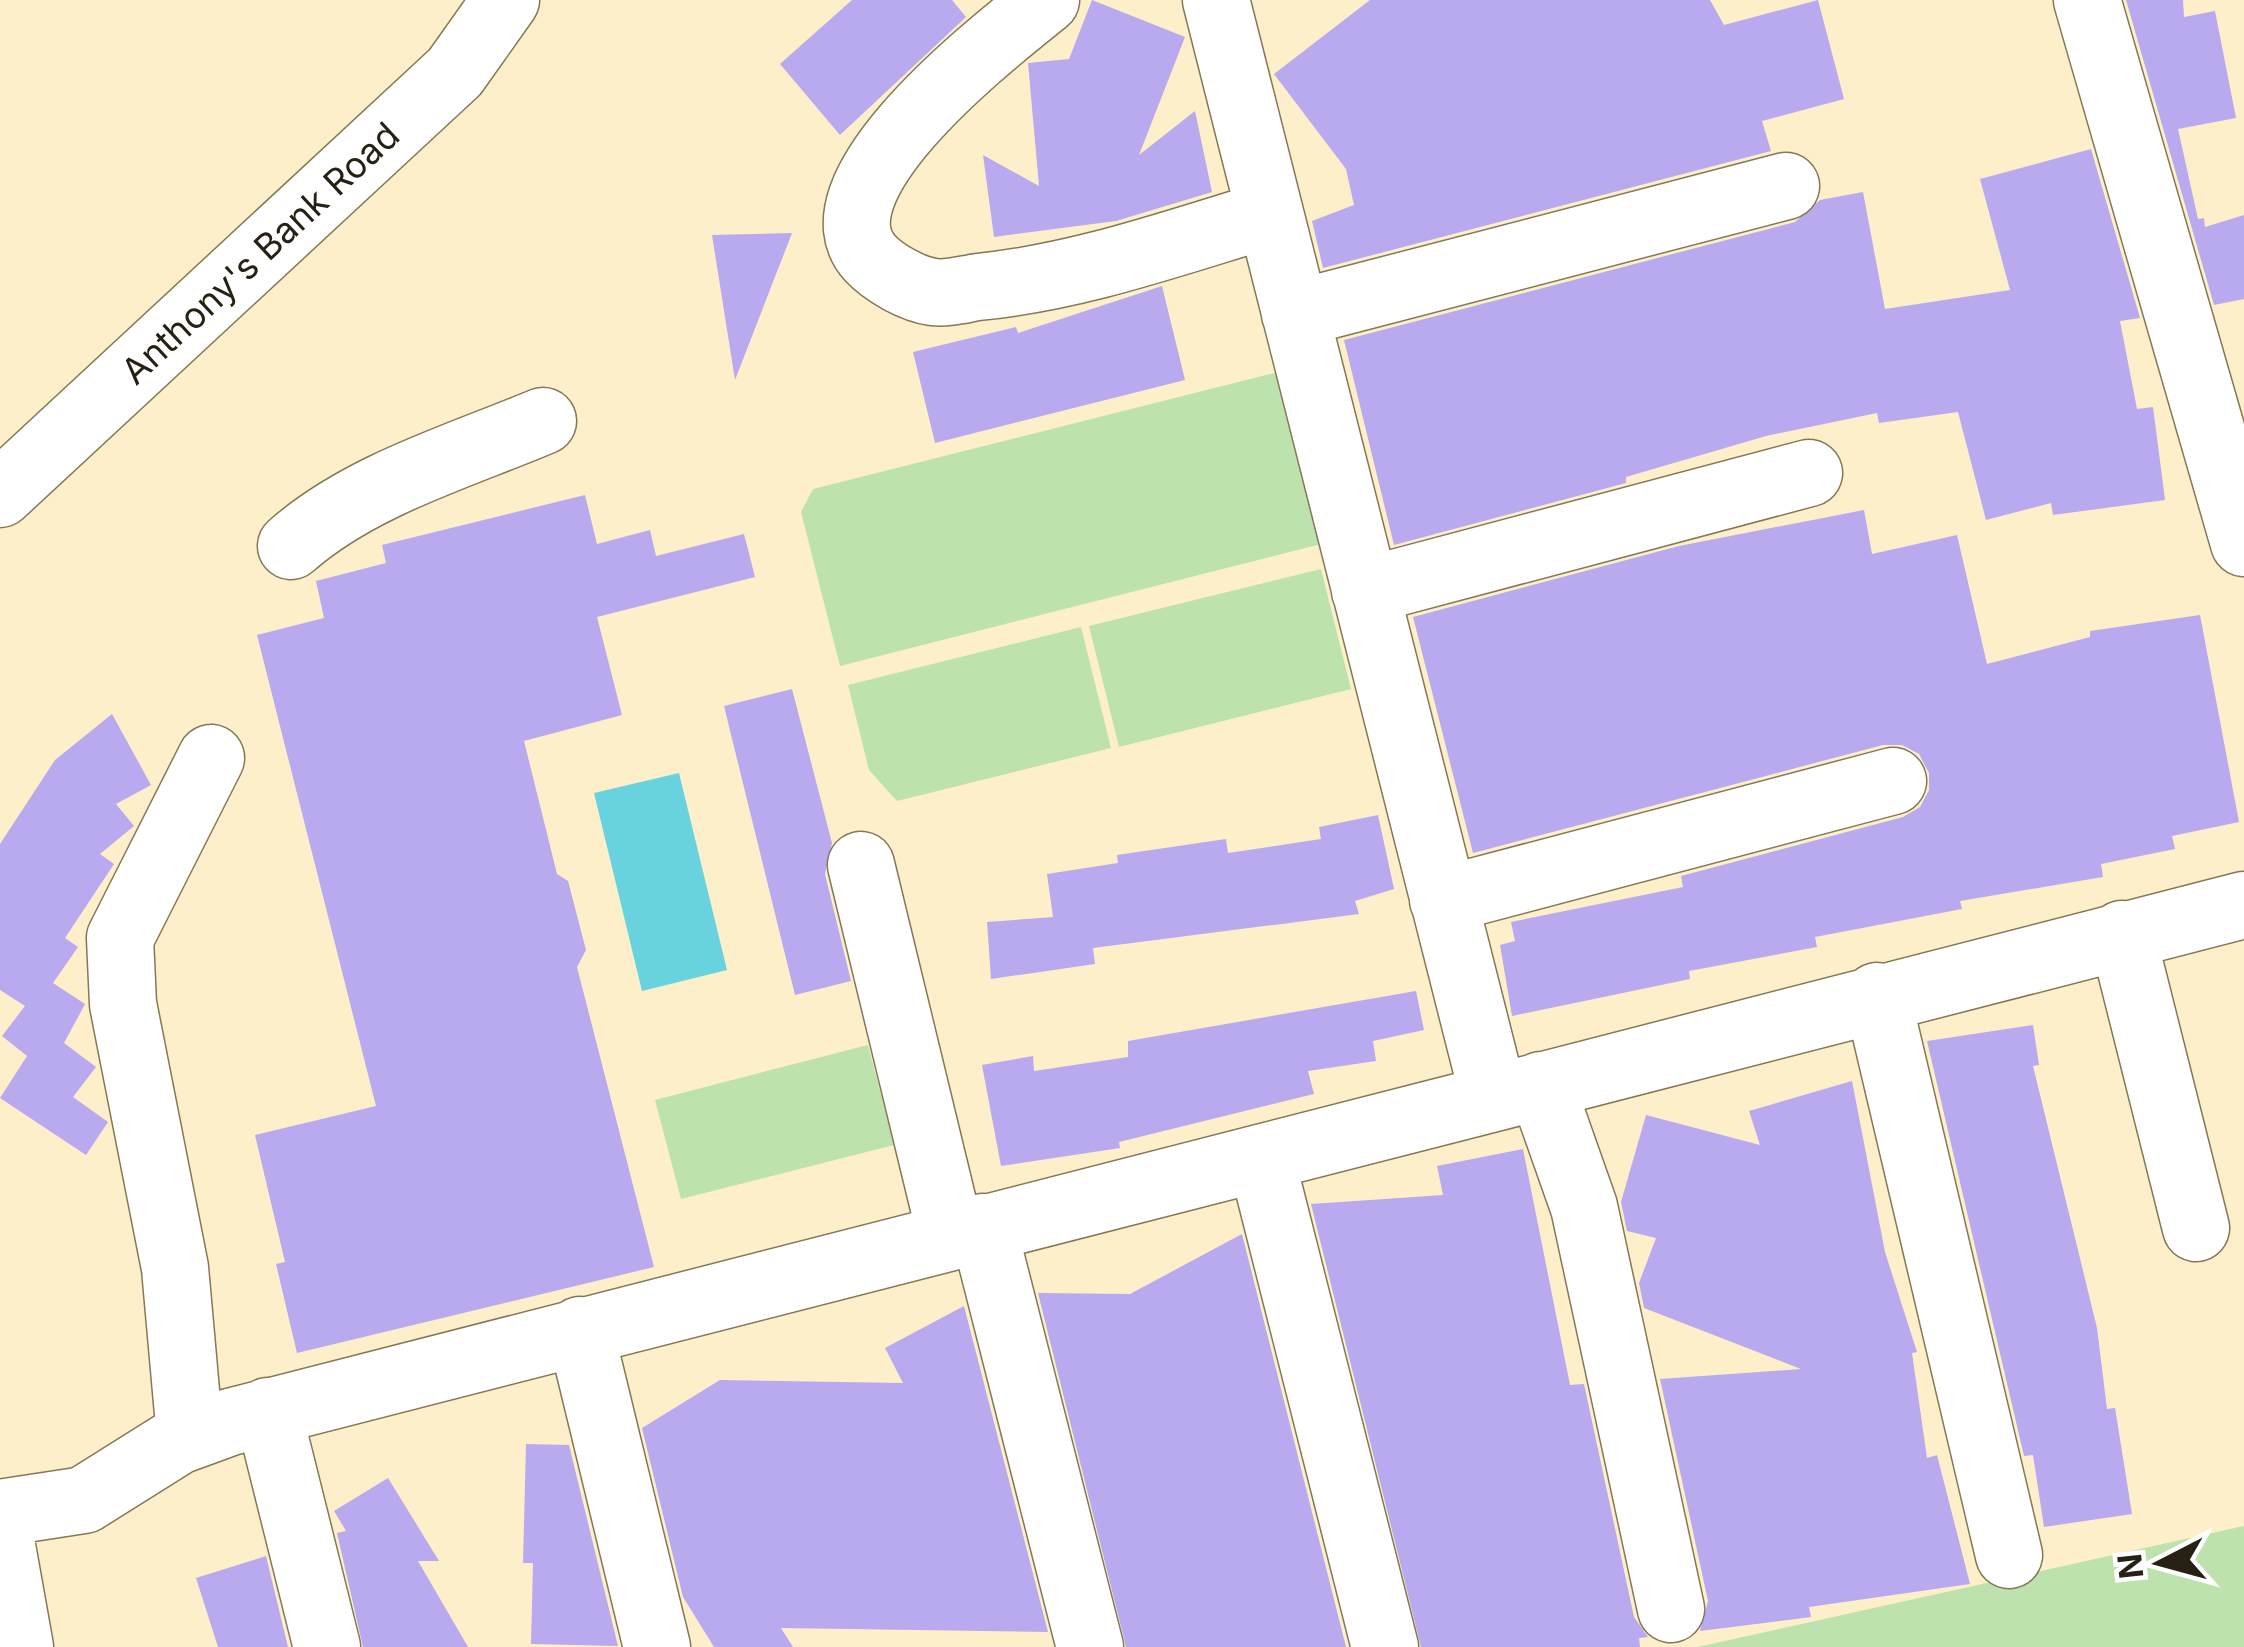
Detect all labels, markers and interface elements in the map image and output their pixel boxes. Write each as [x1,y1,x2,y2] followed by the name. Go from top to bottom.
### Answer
[112,113,408,393] street label: Anthony's Bank Road
[2100,1503,2220,1623] north arrow
[2109,1552,2151,1581] text: N

